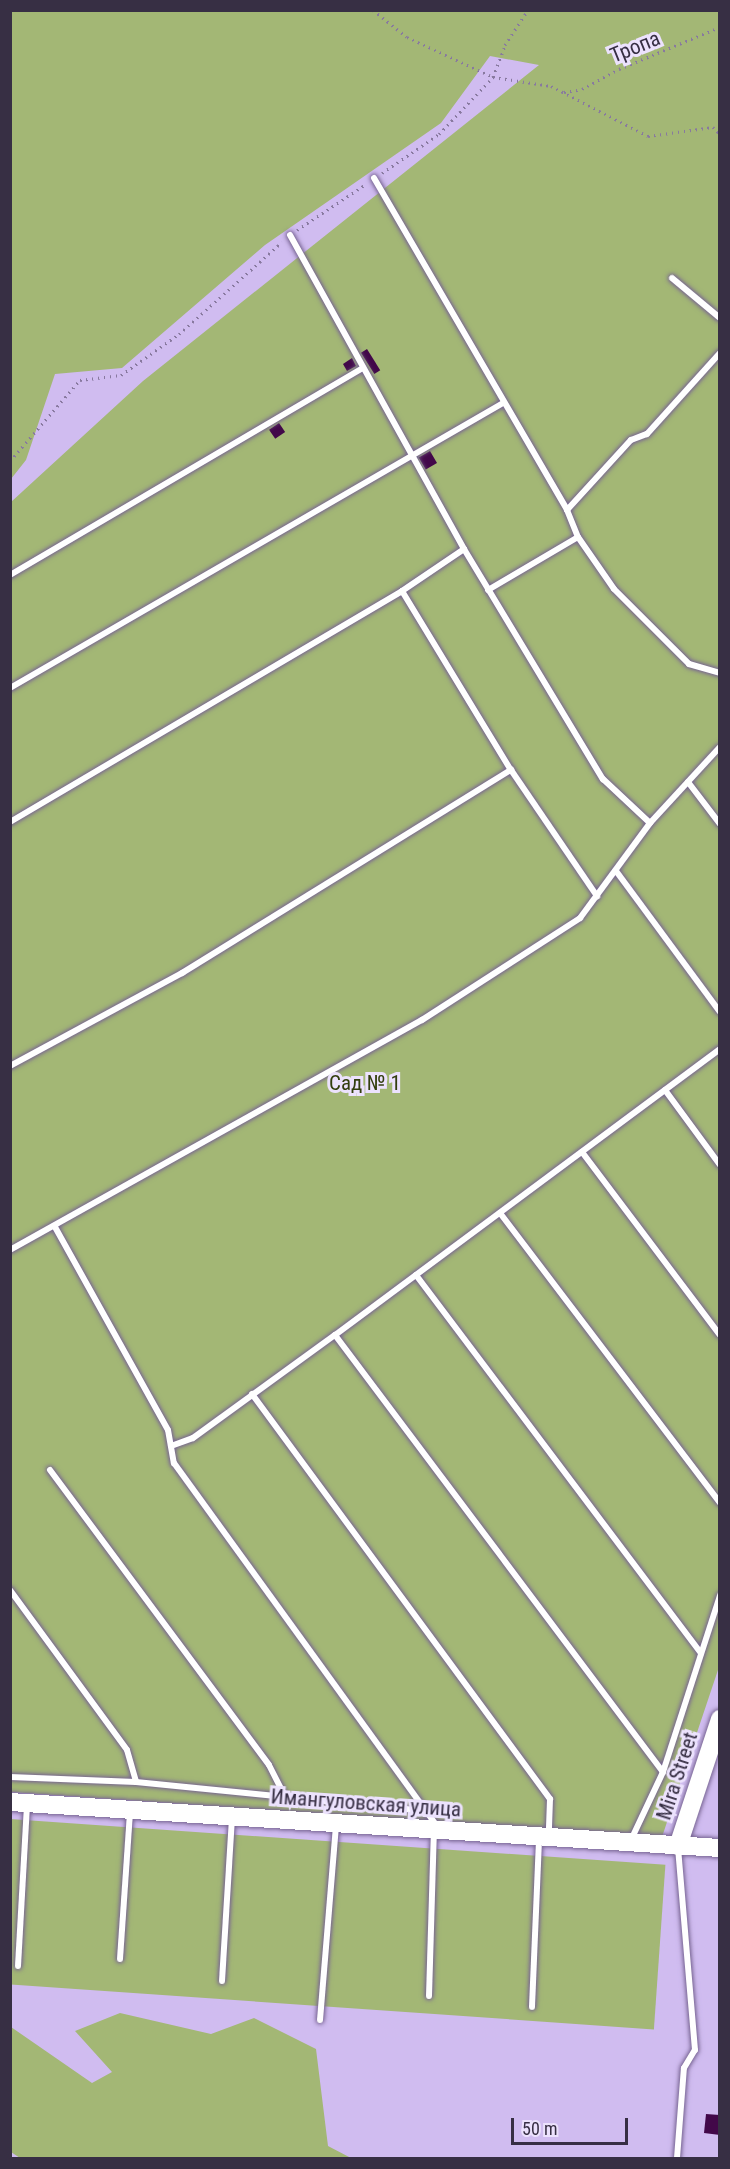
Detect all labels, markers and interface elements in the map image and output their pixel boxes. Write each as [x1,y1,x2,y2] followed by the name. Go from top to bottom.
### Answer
[606,26,664,68] street label: Тропа
[329,1070,401,1096] park label: Сад № 1
[651,1729,703,1823] street label: Mira Street
[270,1784,462,1822] street label: Имангуловская улица
[514,2106,631,2144] scale bar
[522,2118,557,2139] text: 50 m

